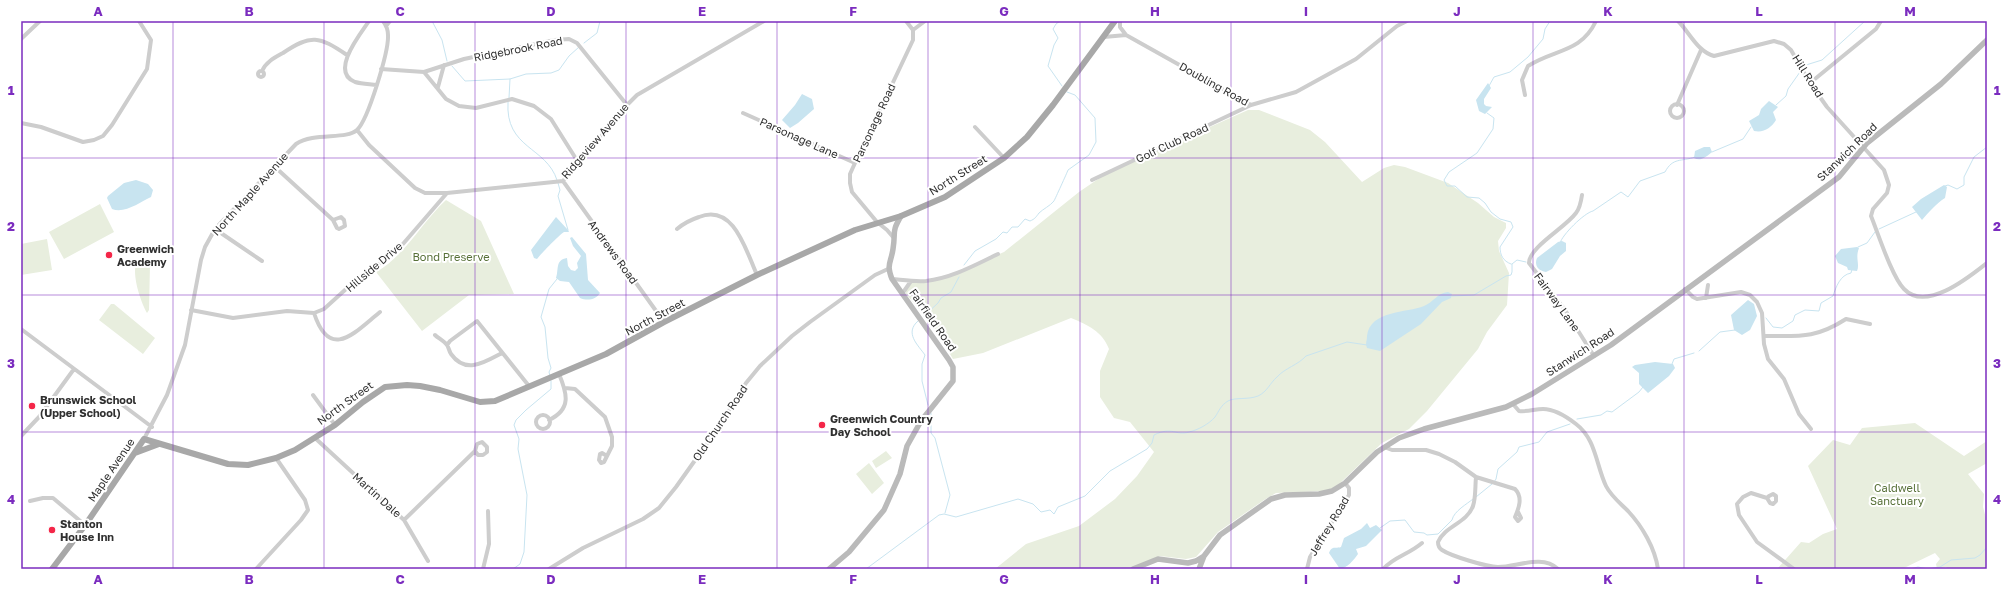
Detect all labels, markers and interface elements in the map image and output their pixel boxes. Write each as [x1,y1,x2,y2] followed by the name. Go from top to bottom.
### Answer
[93,3,103,19] text: A
[244,3,254,19] text: B
[395,3,405,19] text: C
[546,3,556,19] text: D
[698,3,706,19] text: E
[849,3,857,19] text: F
[999,3,1009,19] text: G
[1150,3,1160,19] text: H
[1304,3,1308,19] text: I
[1453,3,1461,19] text: J
[1603,3,1613,19] text: K
[1755,3,1763,19] text: L
[1904,3,1916,19] text: M
[472,34,564,64] street label: Ridgebrook Road
[1790,52,1827,100] street label: Hill Road
[1177,59,1251,108] street label: Doubling Road
[850,81,898,164] street label: Parsonage Road
[8,82,15,98] text: 1
[1994,82,2001,98] text: 1
[558,100,631,181] street label: Ridgeview Avenue
[758,114,841,161] street label: Parsonage Lane
[1133,120,1210,165] street label: Golf Club Road
[1814,120,1879,184] street label: Stanwich Road
[209,149,290,238] street label: North Maple Avenue
[926,152,989,198] street label: North Street
[586,217,641,286] street label: Andrews Road
[7,218,15,234] text: 2
[1993,218,2001,234] text: 2
[343,239,405,294] street label: Hillside Drive
[117,242,174,268] place label: Greenwich Academy
[104,250,114,260] marker: Greenwich Academy
[412,250,490,263] park label: Bond Preserve
[1532,270,1583,334] street label: Fairway Lane
[907,286,960,353] street label: Fairfield Road
[623,295,687,338] street label: North Street
[1543,325,1616,378] street label: Stanwich Road
[7,355,15,371] text: 3
[1993,355,2001,371] text: 3
[314,378,375,427] street label: North Street
[689,382,750,463] street label: Old Church Road
[40,393,136,419] place label: Brunswick School (Upper School)
[27,401,37,411] marker: Brunswick School (Upper School)
[830,412,933,438] place label: Greenwich Country Day School
[817,420,827,430] marker: Greenwich Country Day School
[85,435,137,504] street label: Maple Avenue
[350,469,404,520] street label: Martin Dale
[1870,481,1924,507] park label: Caldwell Sanctuary
[7,491,15,507] text: 4
[1993,491,2001,507] text: 4
[1306,494,1351,558] street label: Jeffrey Road
[60,517,114,543] place label: Stanton House Inn
[47,525,57,535] marker: Stanton House Inn
[93,571,103,587] text: A
[244,571,254,587] text: B
[395,571,405,587] text: C
[546,571,556,587] text: D
[698,571,706,587] text: E
[849,571,857,587] text: F
[999,571,1009,587] text: G
[1150,571,1160,587] text: H
[1304,571,1308,587] text: I
[1453,571,1461,587] text: J
[1603,571,1613,587] text: K
[1755,571,1763,587] text: L
[1904,571,1916,587] text: M

